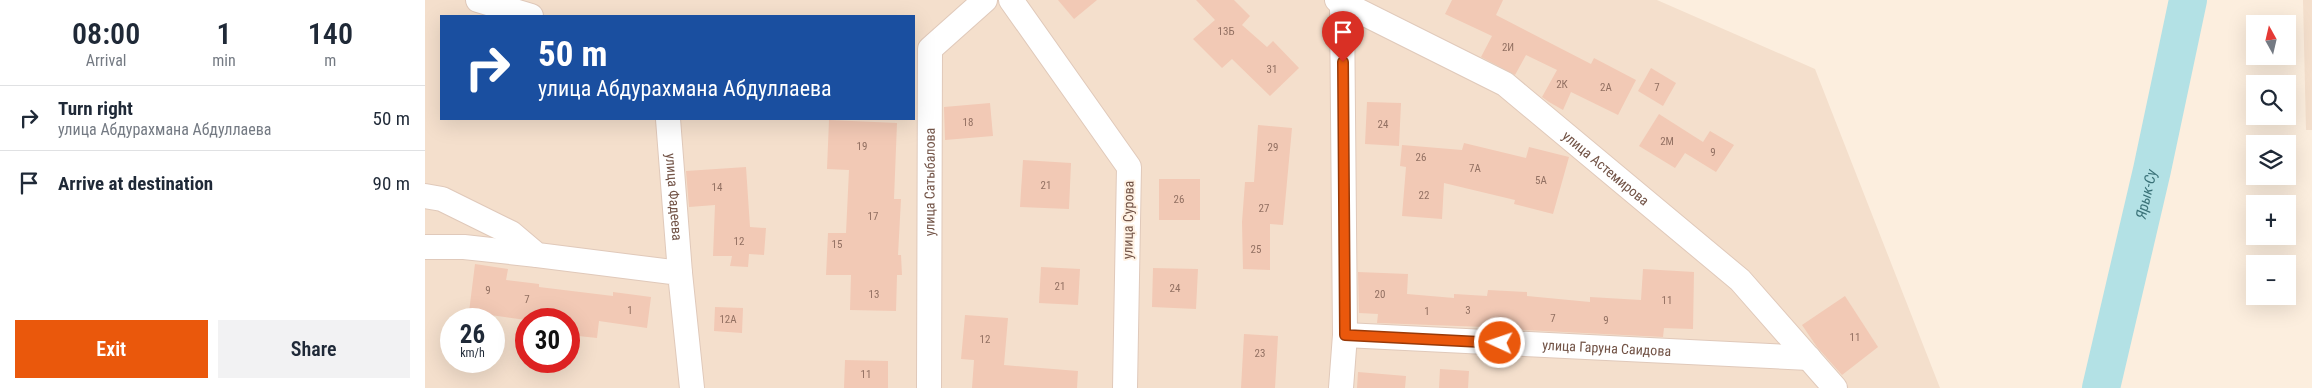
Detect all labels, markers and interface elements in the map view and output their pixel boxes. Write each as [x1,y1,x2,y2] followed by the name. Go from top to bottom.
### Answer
[1322,11,1364,62] pin
[2246,15,2296,65] north arrow
[2246,15,2296,305] map controls
[72,16,140,51] text: 08:00
[216,16,232,51] text: 1
[308,16,353,51] text: 140
[1329,18,1357,46] icon: arrive
[1218,25,1234,38] house number: 13Б
[538,34,607,75] text: 50 m
[455,35,520,100] icon: right
[1502,41,1514,54] house number: 2И
[86,51,126,70] text: Arrival
[212,51,236,70] text: min
[324,51,336,70] text: m
[1267,63,1277,76] house number: 31
[2246,75,2296,125] button: search
[538,76,832,101] text: улица Абдурахмана Абдуллаева
[1556,78,1569,91] house number: 2К
[1600,81,1613,94] house number: 2А
[1654,81,1660,94] house number: 7
[58,97,133,120] text: Turn right
[15,104,43,132] icon: right
[373,107,410,130] text: 50 m
[963,116,973,129] house number: 18
[1378,118,1389,131] house number: 24
[58,120,272,139] text: улица Абдурахмана Абдуллаева
[1559,127,1652,209] street label: улица Астемирова
[921,128,938,236] street label: улица Сатыбалова
[1660,135,1674,148] house number: 2М
[2246,135,2296,185] button: layers
[857,140,867,153] house number: 19
[1268,141,1278,154] house number: 29
[1710,146,1716,159] house number: 9
[1416,151,1426,164] house number: 26
[663,152,685,241] street label: улица Фадеева
[1469,162,1482,175] house number: 7А
[2132,167,2161,222] water label: Ярык-Су
[15,169,43,197] icon: arrive
[58,172,213,195] text: Arrive at destination
[373,172,410,195] text: 90 m
[1535,174,1548,187] house number: 5А
[1041,179,1051,192] house number: 21
[712,181,723,194] house number: 14
[1119,181,1137,259] street label: улица Сурова
[1419,189,1429,202] house number: 22
[1174,193,1184,206] house number: 26
[2246,195,2296,245] button: +
[1259,202,1269,215] house number: 27
[868,210,878,223] house number: 17
[734,235,744,248] house number: 12
[832,238,842,251] house number: 15
[1251,243,1261,256] house number: 25
[2246,255,2296,305] button: −
[1055,280,1065,293] house number: 21
[1170,282,1181,295] house number: 24
[485,284,491,297] house number: 9
[869,288,879,301] house number: 13
[1375,288,1385,301] house number: 20
[524,293,530,306] house number: 7
[1662,294,1672,307] house number: 11
[627,304,633,317] house number: 1
[1465,304,1471,317] house number: 3
[1424,305,1430,318] house number: 1
[515,308,580,373] speed limit sign: 30
[1550,312,1556,325] house number: 7
[719,313,737,326] house number: 12А
[1603,314,1609,327] house number: 9
[1473,316,1525,368] position arrow
[15,320,208,378] button: Exit
[218,320,410,378] button: Share
[460,320,485,349] text: 26
[1850,331,1860,344] house number: 11
[980,333,990,346] house number: 12
[1542,337,1672,359] street label: улица Гаруна Саидова
[460,346,485,360] text: km/h
[1255,347,1265,360] house number: 23
[861,368,871,381] house number: 11

